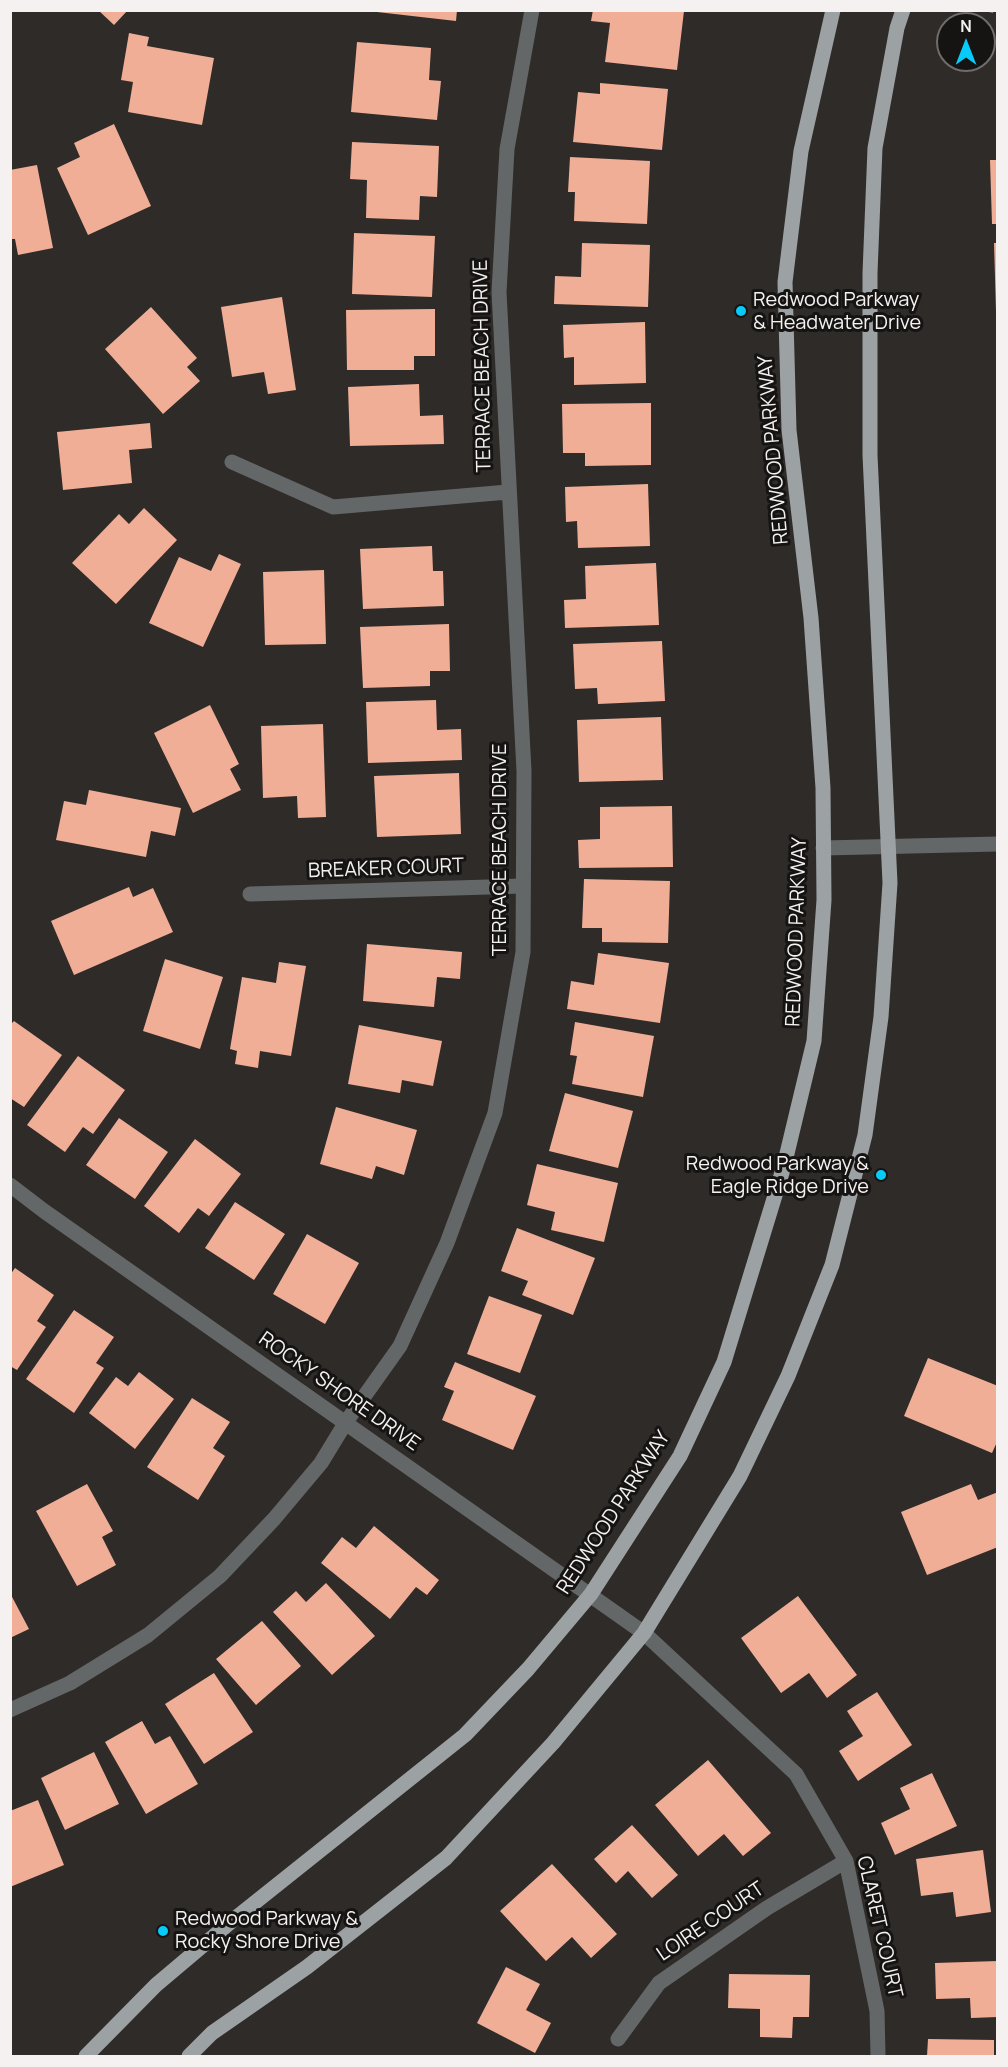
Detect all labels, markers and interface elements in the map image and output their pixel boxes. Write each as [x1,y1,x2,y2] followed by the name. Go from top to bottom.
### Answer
[936,12,996,72] north arrow
[960,15,972,37] text: N
[469,259,497,473] street label: TERRACE BEACH DRIVE
[753,288,921,335] place label: Redwood Parkway & Headwater Drive
[734,304,748,318] marker: Redwood Parkway & Headwater Drive
[754,354,794,546] street label: REDWOOD PARKWAY
[488,744,512,956] street label: TERRACE BEACH DRIVE
[782,837,812,1027] street label: REDWOOD PARKWAY
[308,854,464,884] street label: BREAKER COURT
[686,1152,869,1199] place label: Redwood Parkway & Eagle Ridge Drive
[874,1168,888,1182] marker: Redwood Parkway & Eagle Ridge Drive
[254,1327,424,1457] street label: ROCKY SHORE DRIVE
[552,1427,676,1599] street label: REDWOOD PARKWAY
[851,1854,907,2000] street label: CLARET COURT
[653,1877,769,1967] street label: LOIRE COURT
[175,1907,358,1954] place label: Redwood Parkway & Rocky Shore Drive
[156,1924,170,1938] marker: Redwood Parkway & Rocky Shore Drive

